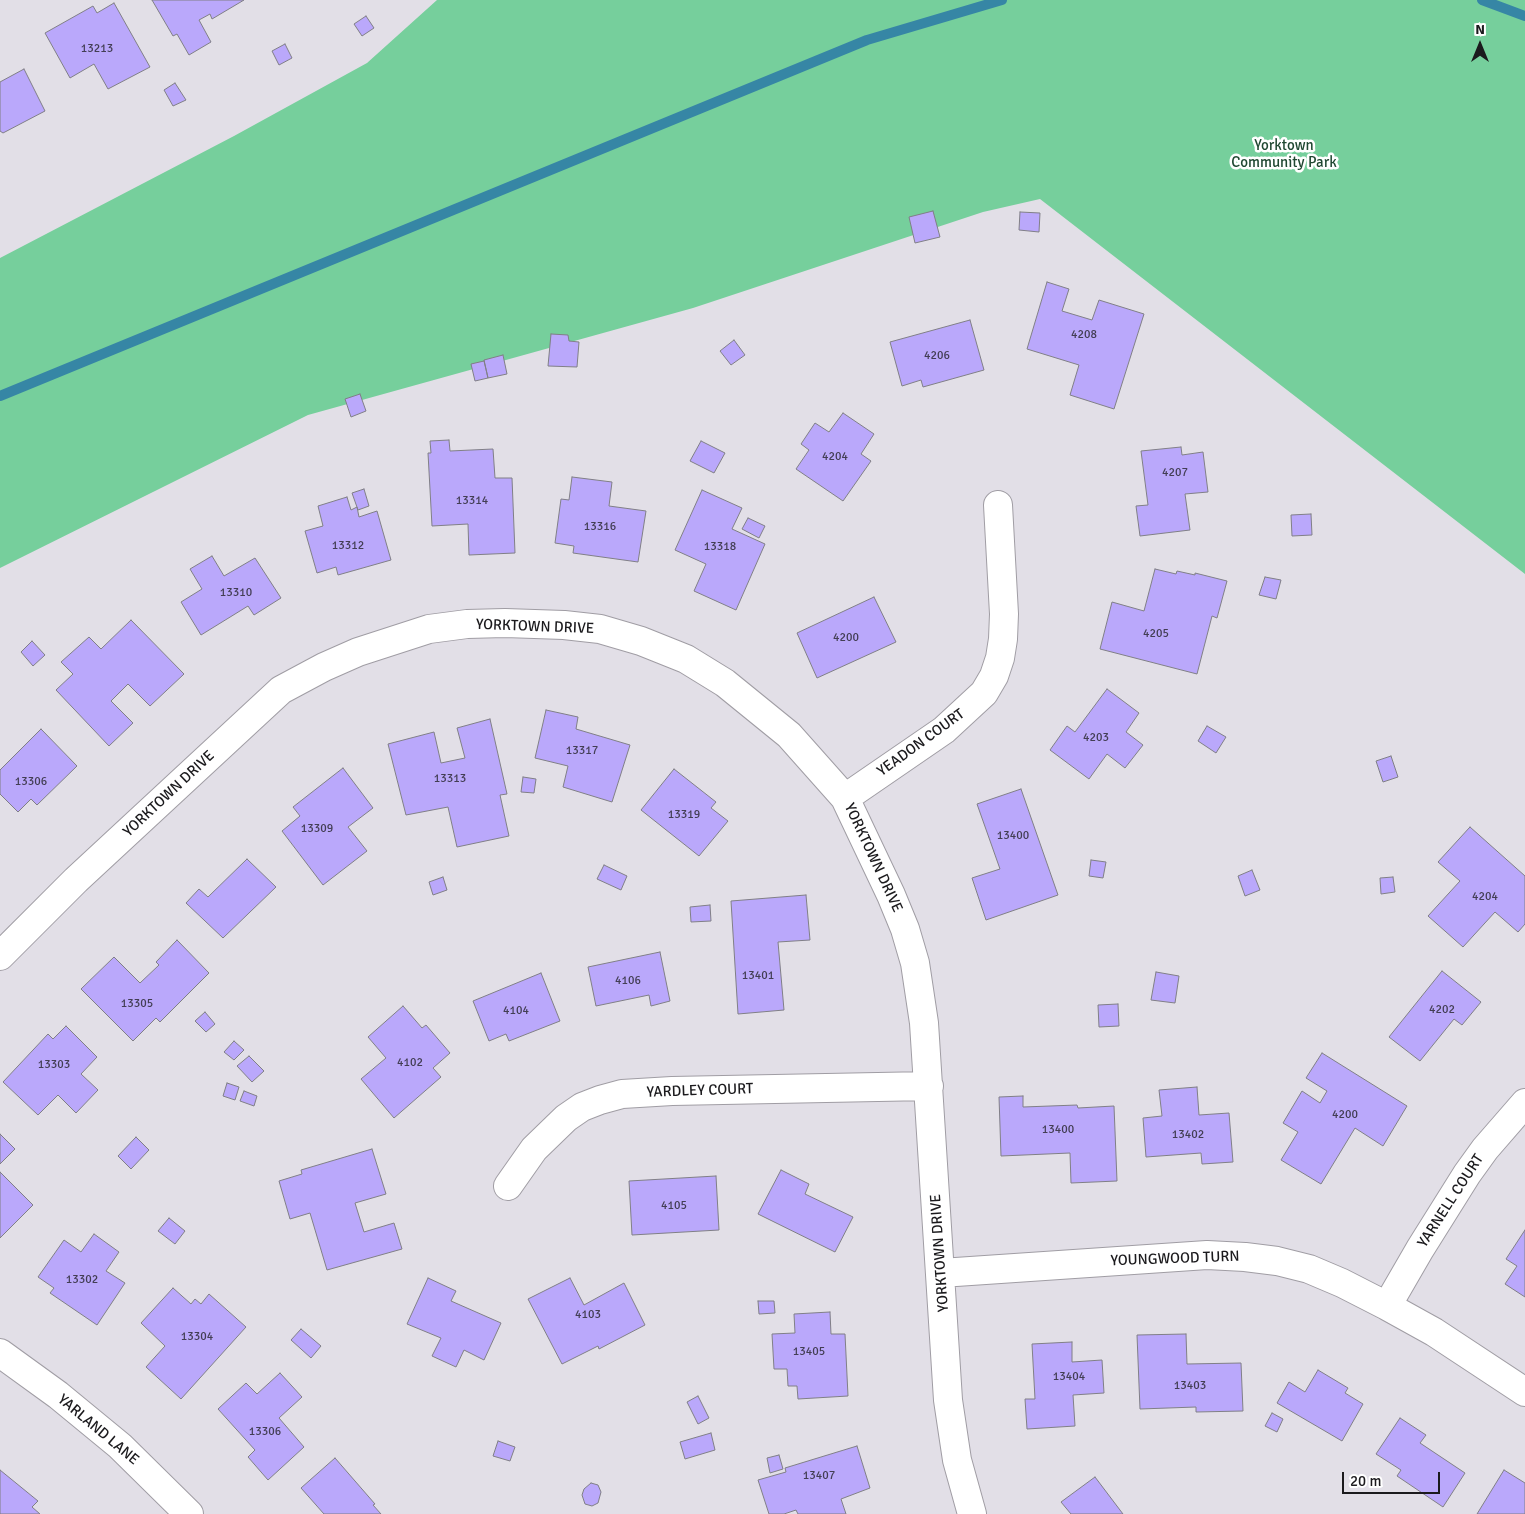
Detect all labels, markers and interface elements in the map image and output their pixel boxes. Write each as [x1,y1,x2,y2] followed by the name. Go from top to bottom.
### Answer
[1455,20,1505,70] north arrow
[1475,21,1485,38] text: N
[81,42,113,56] house number: 13213
[1231,137,1337,172] park label: Yorktown Community Park
[1071,328,1097,342] house number: 4208
[924,349,950,363] house number: 4206
[822,450,848,464] house number: 4204
[1162,466,1188,480] house number: 4207
[456,494,488,508] house number: 13314
[584,520,616,534] house number: 13316
[332,539,364,553] house number: 13312
[704,540,736,554] house number: 13318
[220,586,252,600] house number: 13310
[476,616,594,638] street label: YORKTOWN DRIVE
[1143,627,1169,641] house number: 4205
[833,631,859,645] house number: 4200
[874,705,968,781] street label: YEADON COURT
[1083,731,1109,745] house number: 4203
[566,744,598,758] house number: 13317
[120,747,218,841] street label: YORKTOWN DRIVE
[434,772,466,786] house number: 13313
[15,775,47,789] house number: 13306
[840,801,906,915] street label: YORKTOWN DRIVE
[668,808,700,822] house number: 13319
[301,822,333,836] house number: 13309
[997,829,1029,843] house number: 13400
[1472,890,1498,904] house number: 4204
[742,969,774,983] house number: 13401
[615,974,641,988] house number: 4106
[121,997,153,1011] house number: 13305
[1429,1003,1455,1017] house number: 4202
[503,1004,529,1018] house number: 4104
[397,1056,423,1070] house number: 4102
[38,1058,70,1072] house number: 13303
[646,1080,754,1102] street label: YARDLEY COURT
[1332,1108,1358,1122] house number: 4200
[1042,1123,1074,1137] house number: 13400
[1172,1128,1204,1142] house number: 13402
[1414,1151,1488,1251] street label: YARNELL COURT
[927,1193,953,1313] street label: YORKTOWN DRIVE
[661,1199,687,1213] house number: 4105
[1110,1248,1240,1270] street label: YOUNGWOOD TURN
[66,1273,98,1287] house number: 13302
[575,1308,601,1322] house number: 4103
[181,1330,213,1344] house number: 13304
[793,1345,825,1359] house number: 13405
[1053,1370,1085,1384] house number: 13404
[1174,1379,1206,1393] house number: 13403
[54,1391,142,1469] street label: YARLAND LANE
[249,1425,281,1439] house number: 13306
[1345,1462,1442,1494] scale bar
[803,1469,835,1483] house number: 13407
[1350,1472,1381,1490] text: 20 m

